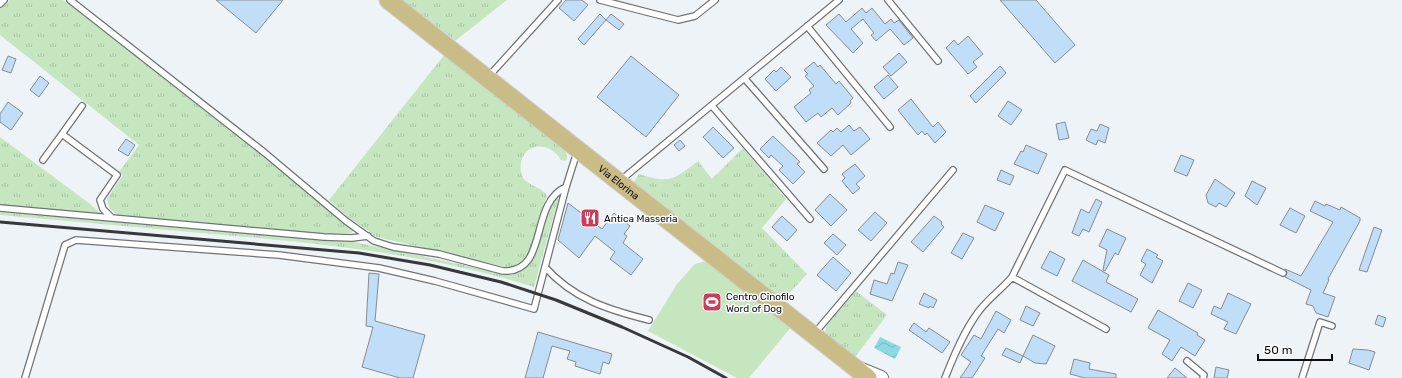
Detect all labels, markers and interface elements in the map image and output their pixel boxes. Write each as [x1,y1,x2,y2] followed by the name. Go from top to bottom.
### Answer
[595,163,641,203] street label: Via Elorina
[579,207,601,229] restaurant icon: Antica Masseria
[604,213,678,225] place label: Antica Masseria
[701,291,723,313] sports icon: Centro Cinofilo Word of Dog
[726,291,795,315] place label: Centro Cinofilo Word of Dog
[1258,336,1332,362] scale bar
[1264,343,1292,357] text: 50 m

